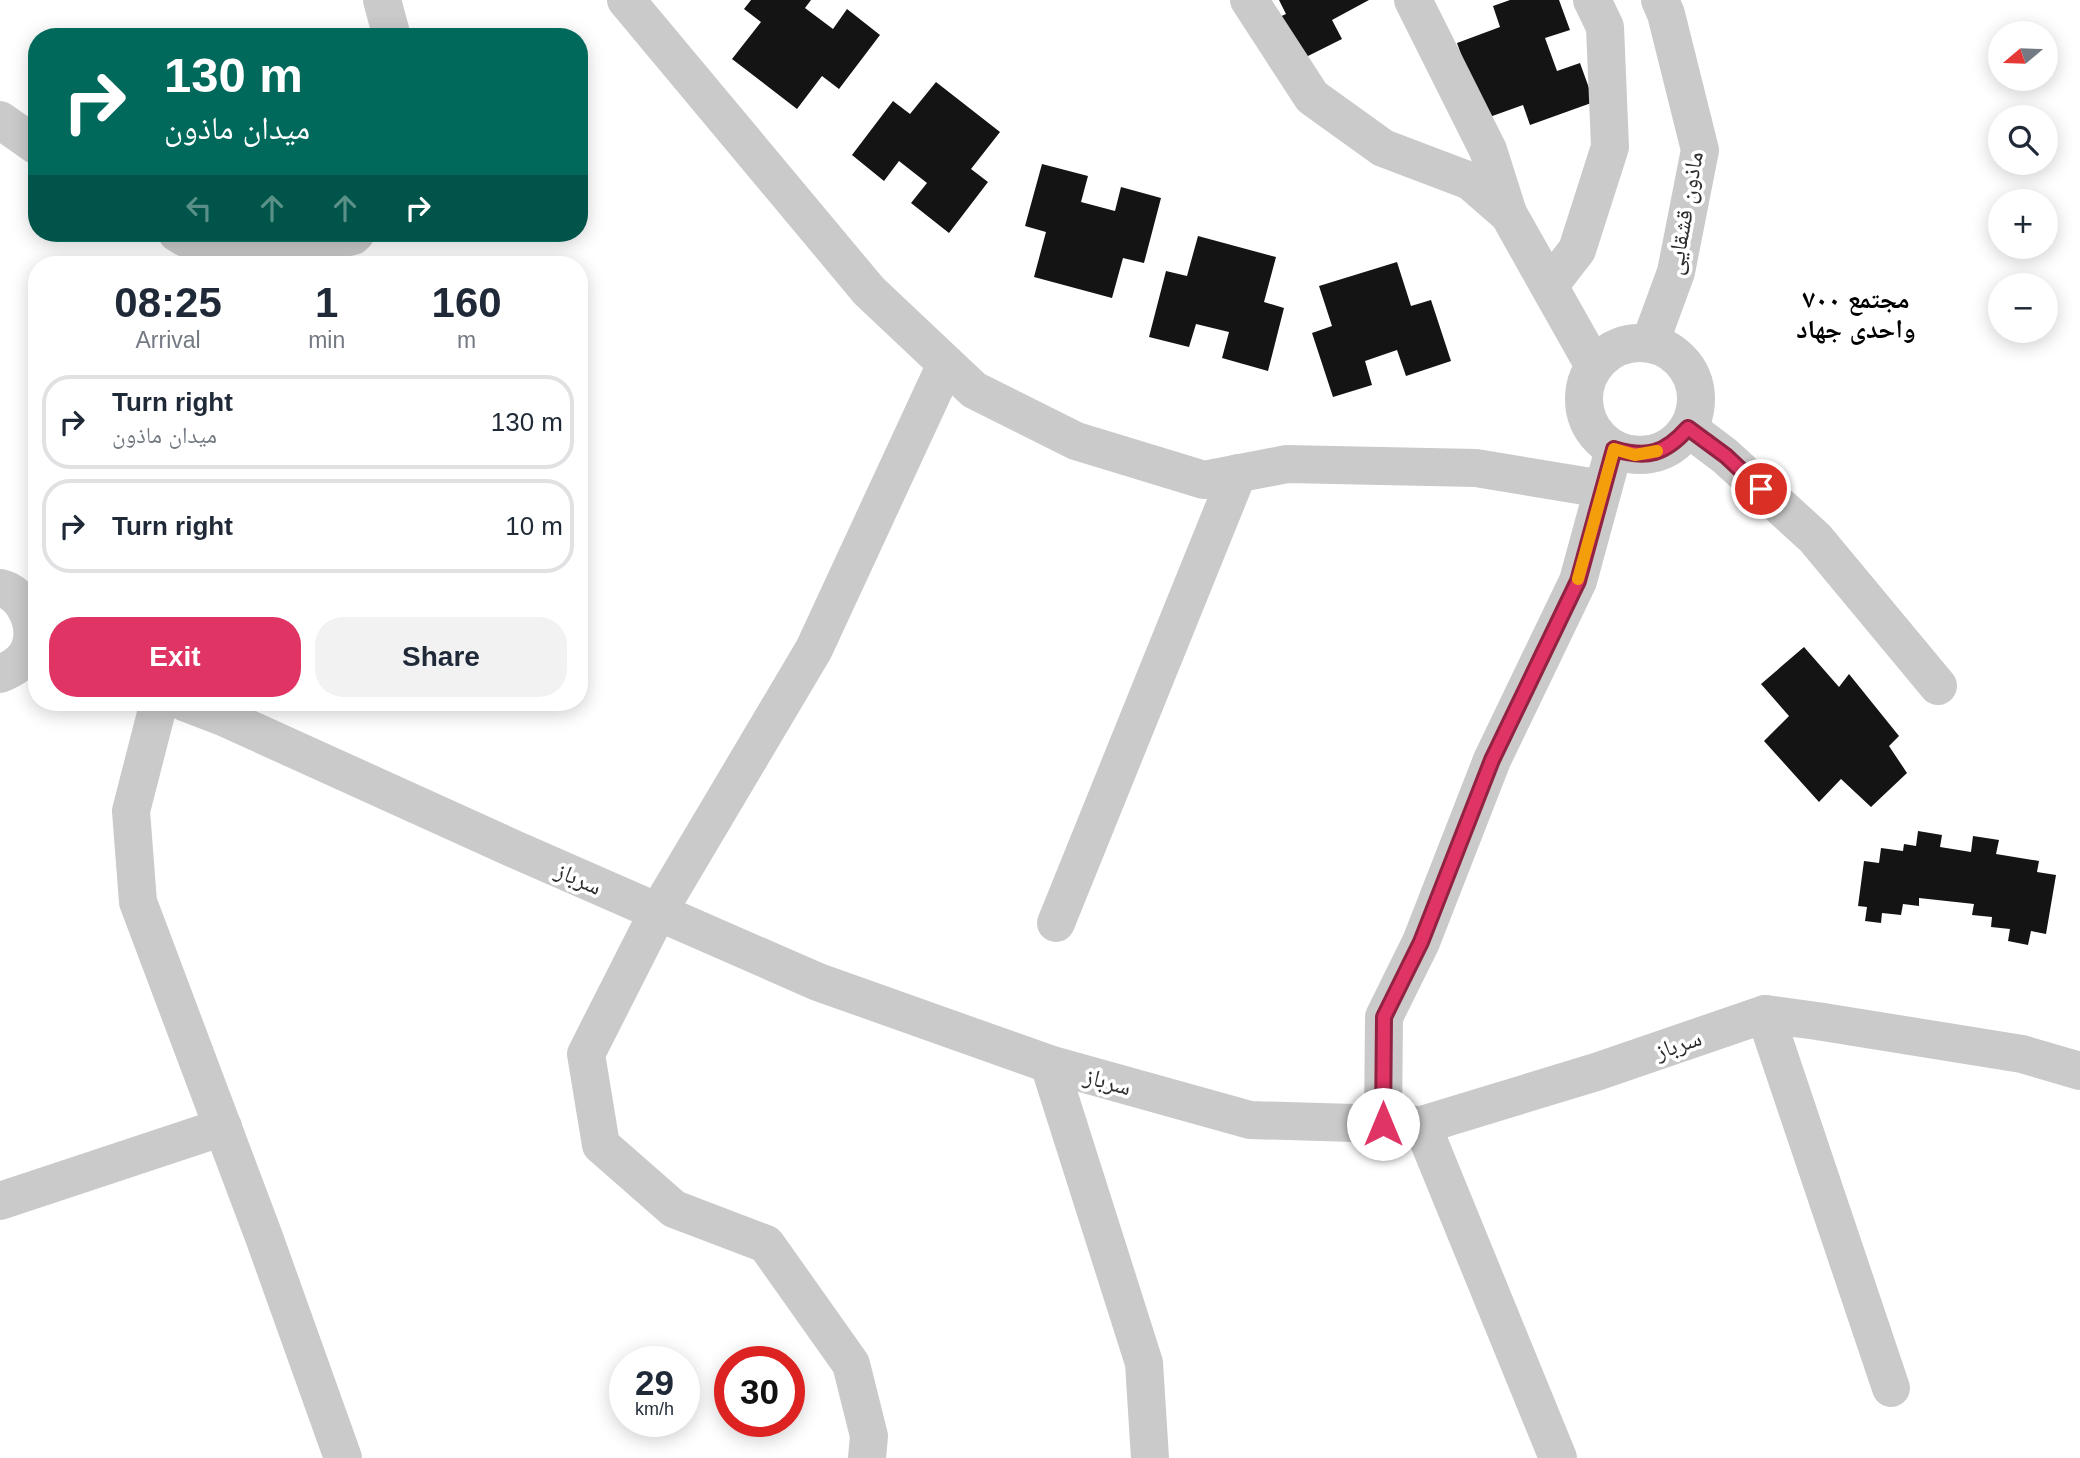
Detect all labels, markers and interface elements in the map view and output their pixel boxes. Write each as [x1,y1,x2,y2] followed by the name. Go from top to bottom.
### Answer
[1988,21,2058,91] north arrow
[1988,21,2058,343] map controls
[164,48,303,102] text: 130 m
[49,56,140,147] icon: right
[1988,105,2058,175] button: search
[164,110,310,146] text: میدان ماذون
[1660,149,1709,277] street label: ماذون قشقایی
[180,189,218,227] icon: left
[253,189,291,227] icon: ahead
[326,189,364,227] icon: ahead
[399,189,437,227] icon: right
[1988,189,2058,259] button: +
[1988,273,2058,343] button: −
[114,279,222,326] text: 08:25
[315,279,338,326] text: 1
[432,279,502,326] text: 160
[1796,284,1916,345] district label: مجتمع ۷۰۰ واحدی جهاد
[135,327,201,353] text: Arrival
[308,327,345,353] text: min
[457,327,476,353] text: m
[112,387,233,417] text: Turn right
[53,403,91,441] icon: right
[491,407,563,437] text: 130 m
[112,422,217,448] text: میدان ماذون
[1731,459,1791,519] pin
[1742,470,1780,508] icon: arrive
[53,507,91,545] icon: right
[112,511,233,541] text: Turn right
[505,511,563,541] text: 10 m
[49,617,301,697] button: Exit
[315,617,567,697] button: Share
[551,856,606,901] street label: سرباز
[1650,1024,1705,1066] street label: سرباز
[1080,1061,1135,1101] street label: سرباز
[1346,1087,1420,1161] position arrow
[714,1346,805,1437] speed limit sign: 30
[635,1363,674,1402] text: 29
[635,1399,674,1419] text: km/h

